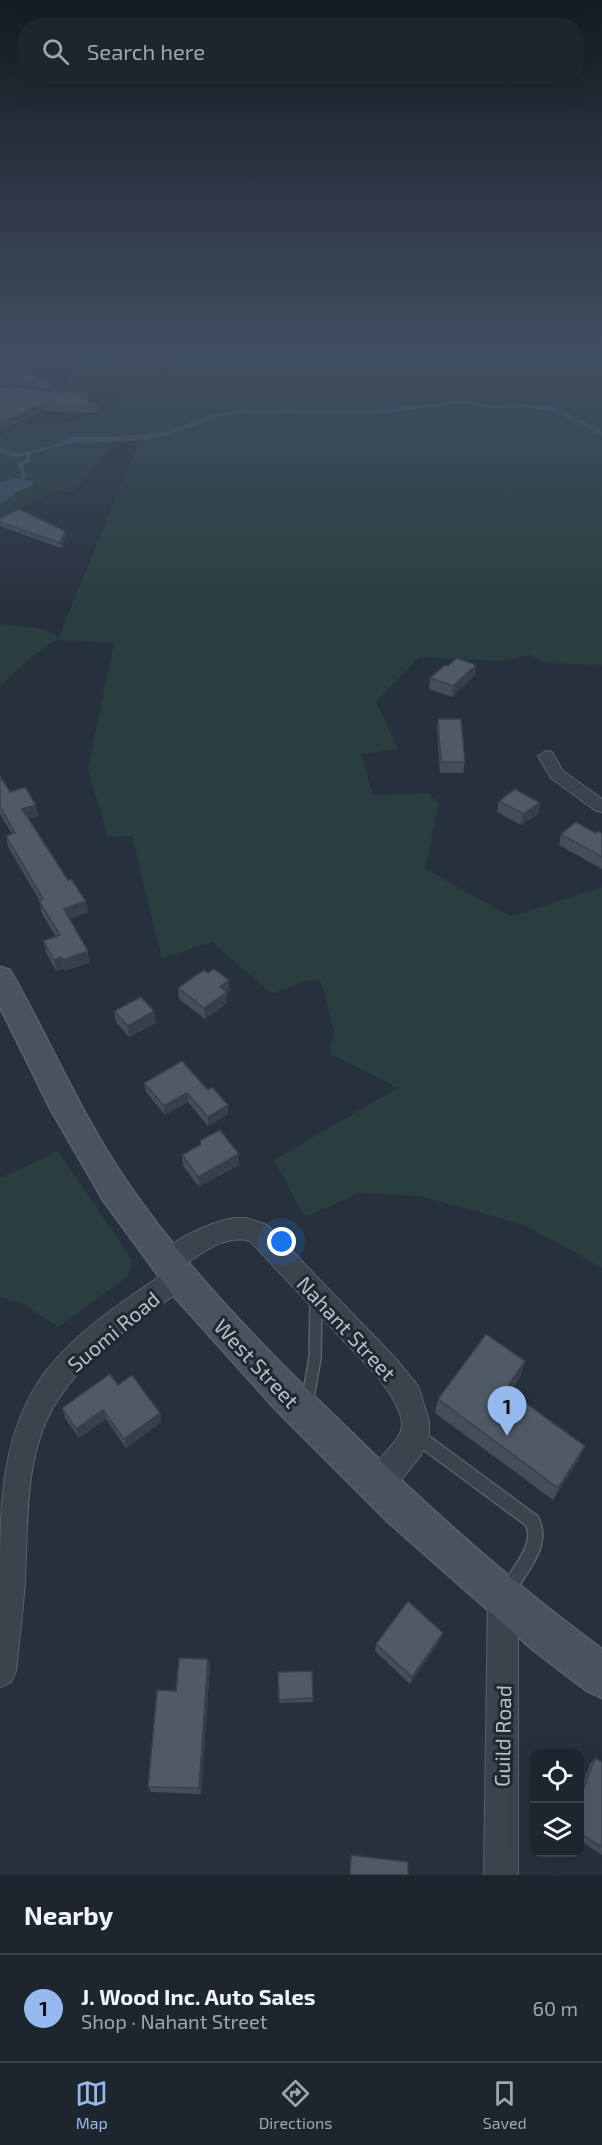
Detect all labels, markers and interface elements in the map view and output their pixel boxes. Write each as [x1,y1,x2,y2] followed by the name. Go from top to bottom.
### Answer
[18,18,584,84] search box
[39,35,72,68] icon: search
[87,38,205,64] text: Search here
[267,1227,296,1256] your location
[292,1271,402,1385] street label: Nahant Street
[62,1285,164,1377] street label: Suomi Road
[209,1313,305,1413] street label: West Street
[488,1386,526,1436] pin: 1
[489,1685,515,1787] street label: Guild Road
[530,1749,584,1857] map controls
[530,1749,584,1803] button: locate
[530,1803,584,1857] button: layers
[24,1899,113,1930] text: Nearby
[81,1983,315,2009] text: J. Wood Inc. Auto Sales
[39,1996,48,2020] text: 1
[533,1996,578,2020] text: 60 m
[81,2009,267,2033] text: Shop · Nahant Street
[75,2077,108,2132] tab: Map
[259,2077,332,2132] tab: Directions
[483,2077,527,2132] tab: Saved

